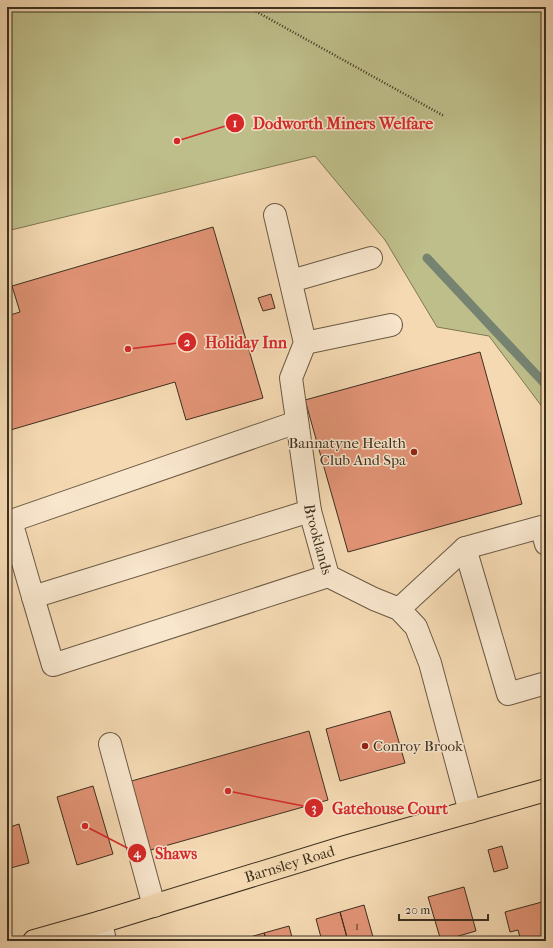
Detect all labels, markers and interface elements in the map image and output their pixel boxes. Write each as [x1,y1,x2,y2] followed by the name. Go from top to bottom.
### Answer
[225,109,441,137] callout: Dodworth Miners Welfare
[253,114,433,133] text: Dodworth Miners Welfare
[233,116,237,130] text: 1
[177,328,295,356] callout: Holiday Inn
[205,333,288,353] text: Holiday Inn
[184,335,191,349] text: 2
[289,434,407,469] place label: Bannatyne Health Club And Spa
[409,447,419,457] marker: Bannatyne Health Club And Spa
[300,503,336,577] street label: Brooklands
[373,737,463,755] place label: Conroy Brook
[360,741,370,751] marker: Conroy Brook
[304,794,456,822] callout: Gatehouse Court
[332,799,448,818] text: Gatehouse Court
[312,801,317,816] text: 3
[127,839,205,867] callout: Shaws
[242,841,338,886] street label: Barnsley Road
[155,844,197,863] text: Shaws
[132,846,141,861] text: 4
[399,896,488,922] scale bar
[405,903,430,917] text: 20 m
[355,918,359,933] house number: 1

